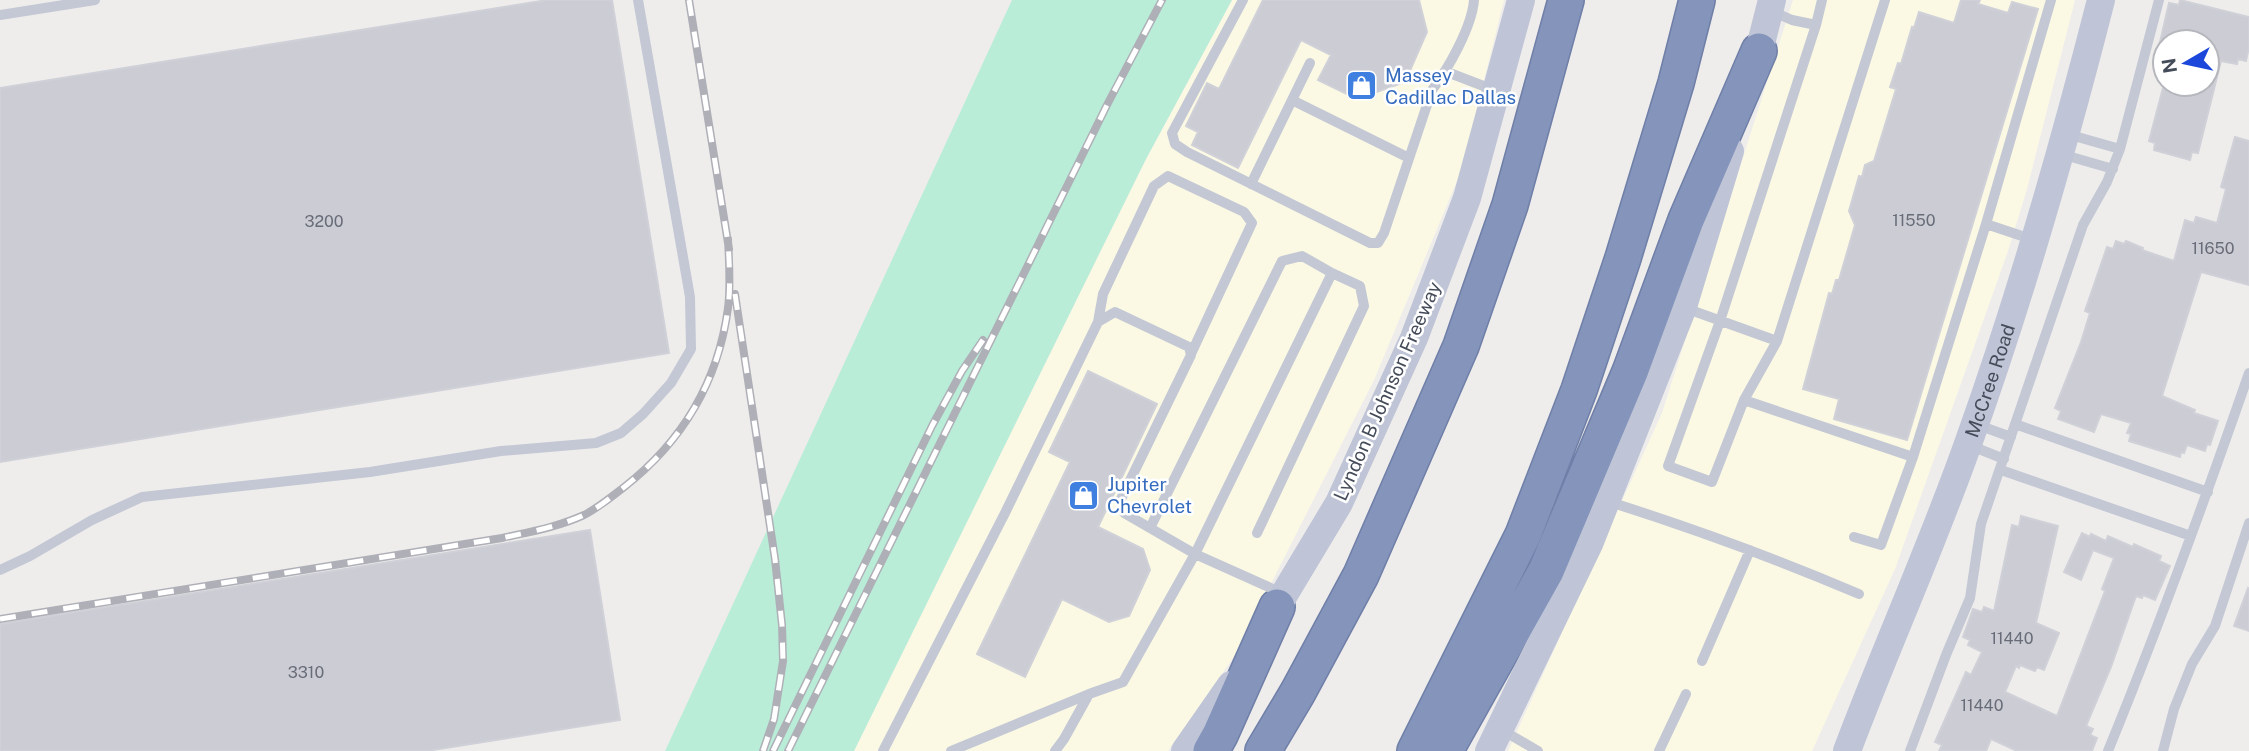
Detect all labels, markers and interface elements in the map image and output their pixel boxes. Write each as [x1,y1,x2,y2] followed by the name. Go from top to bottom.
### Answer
[2151,28,2221,98] north arrow
[2157,57,2181,75] text: N
[1385,64,1516,108] place label: Massey Cadillac Dallas
[1345,69,1379,103] shop icon: Massey Cadillac Dallas
[1892,211,1936,230] house number: 11550
[304,212,344,231] house number: 3200
[2191,239,2235,258] house number: 11650
[1329,278,1445,504] street label: Lyndon B Johnson Freeway
[1960,321,2019,440] street label: McCree Road
[1107,473,1192,517] place label: Jupiter Chevrolet
[1067,478,1101,512] shop icon: Jupiter Chevrolet
[1991,629,2034,648] house number: 11440
[288,663,324,682] house number: 3310
[1961,696,2004,715] house number: 11440

